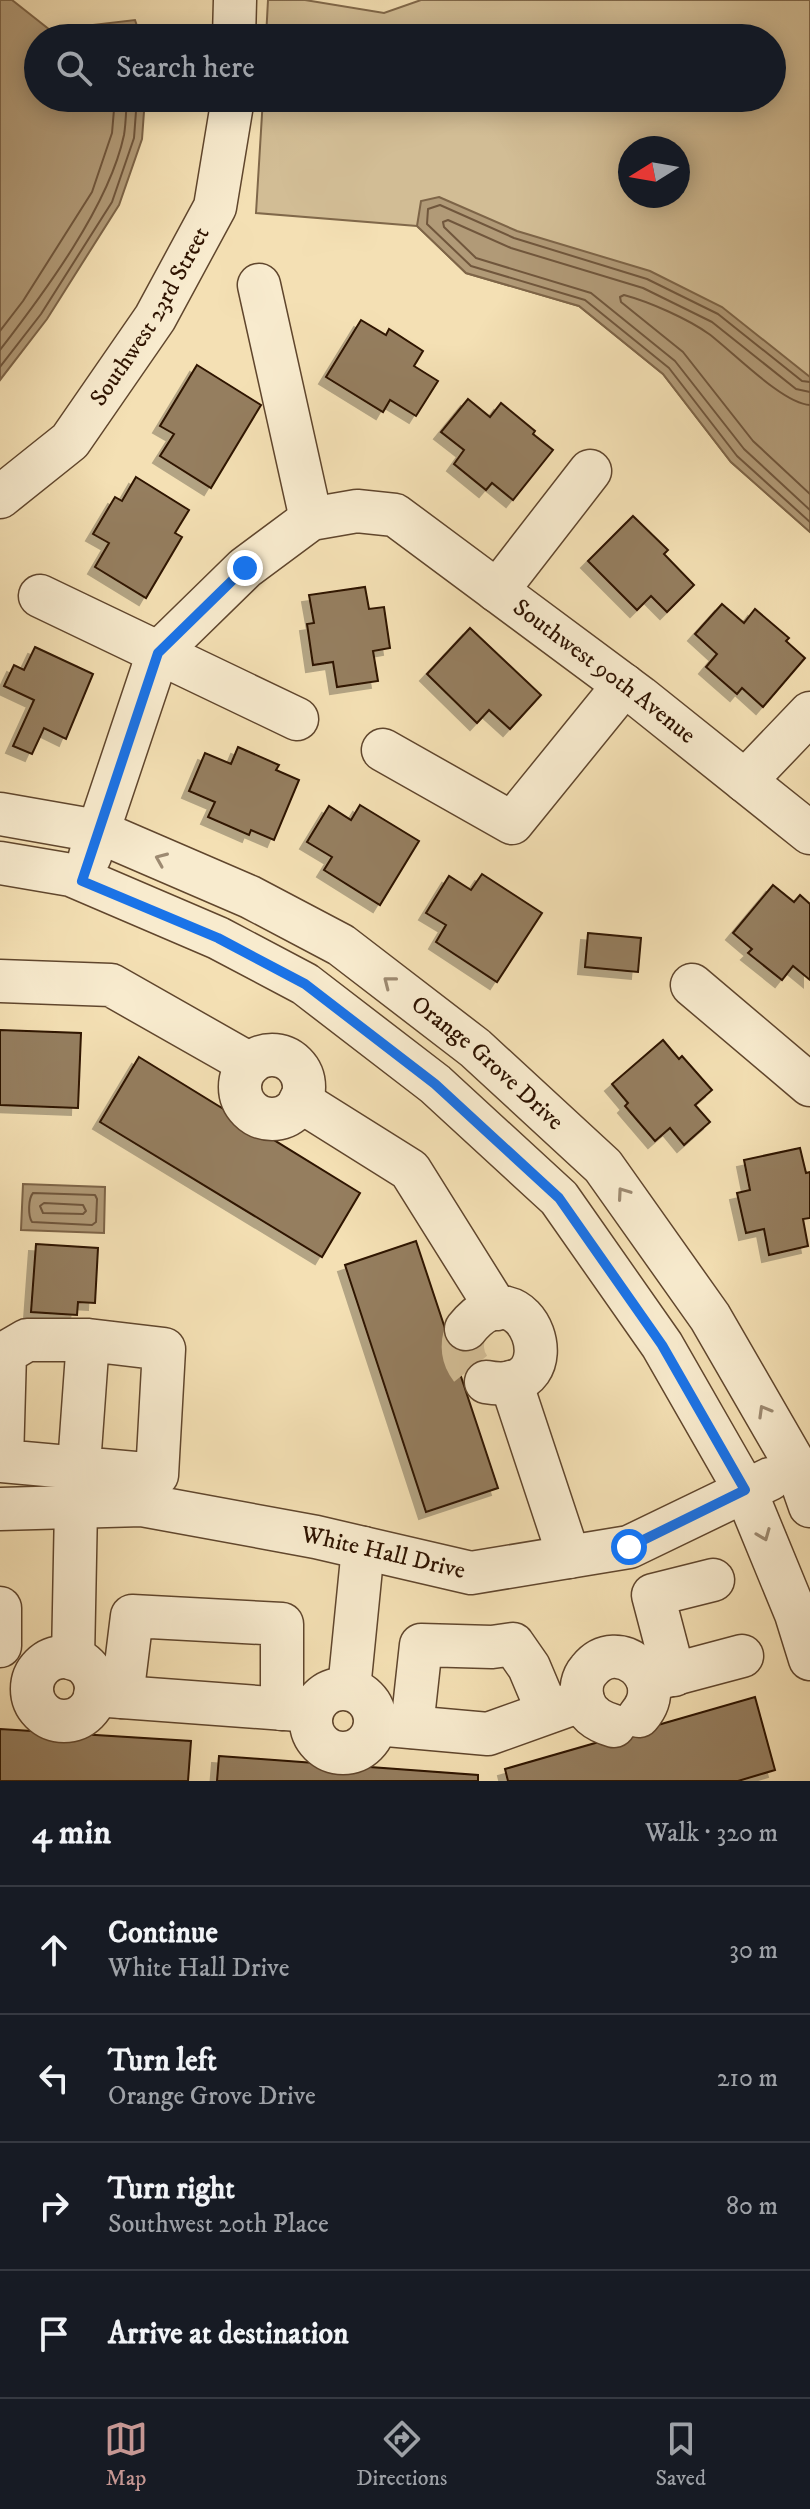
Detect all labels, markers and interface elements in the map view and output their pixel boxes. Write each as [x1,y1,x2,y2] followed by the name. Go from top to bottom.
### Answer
[24,24,786,112] search box
[52,46,96,90] icon: search
[116,50,255,87] text: Search here
[618,136,690,208] north arrow
[84,221,217,412] street label: Southwest 23rd Street
[227,550,263,586] route end
[507,593,702,750] street label: Southwest 90th Avenue
[155,852,169,868] one-way arrow
[383,977,398,991] one-way arrow
[405,989,570,1137] street label: Orange Grove Drive
[618,1187,633,1201] one-way arrow
[758,1405,774,1420] one-way arrow
[298,1519,468,1586] street label: White Hall Drive
[754,1527,770,1541] one-way arrow
[611,1529,647,1565] route start
[32,1812,111,1854] text: 4 min
[645,1817,778,1850] text: Walk · 320 m
[108,1915,218,1952] text: Continue
[32,1928,76,1972] icon: ahead
[729,1934,778,1967] text: 30 m
[108,1952,289,1985] text: White Hall Drive
[108,2043,217,2080] text: Turn left
[32,2056,76,2100] icon: left
[717,2062,778,2095] text: 210 m
[108,2080,316,2113] text: Orange Grove Drive
[108,2171,235,2208] text: Turn right
[32,2184,76,2228] icon: right
[726,2190,778,2223] text: 80 m
[108,2208,329,2241] text: Southwest 20th Place
[32,2312,76,2356] icon: arrive
[108,2316,349,2353] text: Arrive at destination
[104,2417,148,2492] tab: Map
[356,2417,447,2492] tab: Directions
[655,2417,706,2492] tab: Saved

